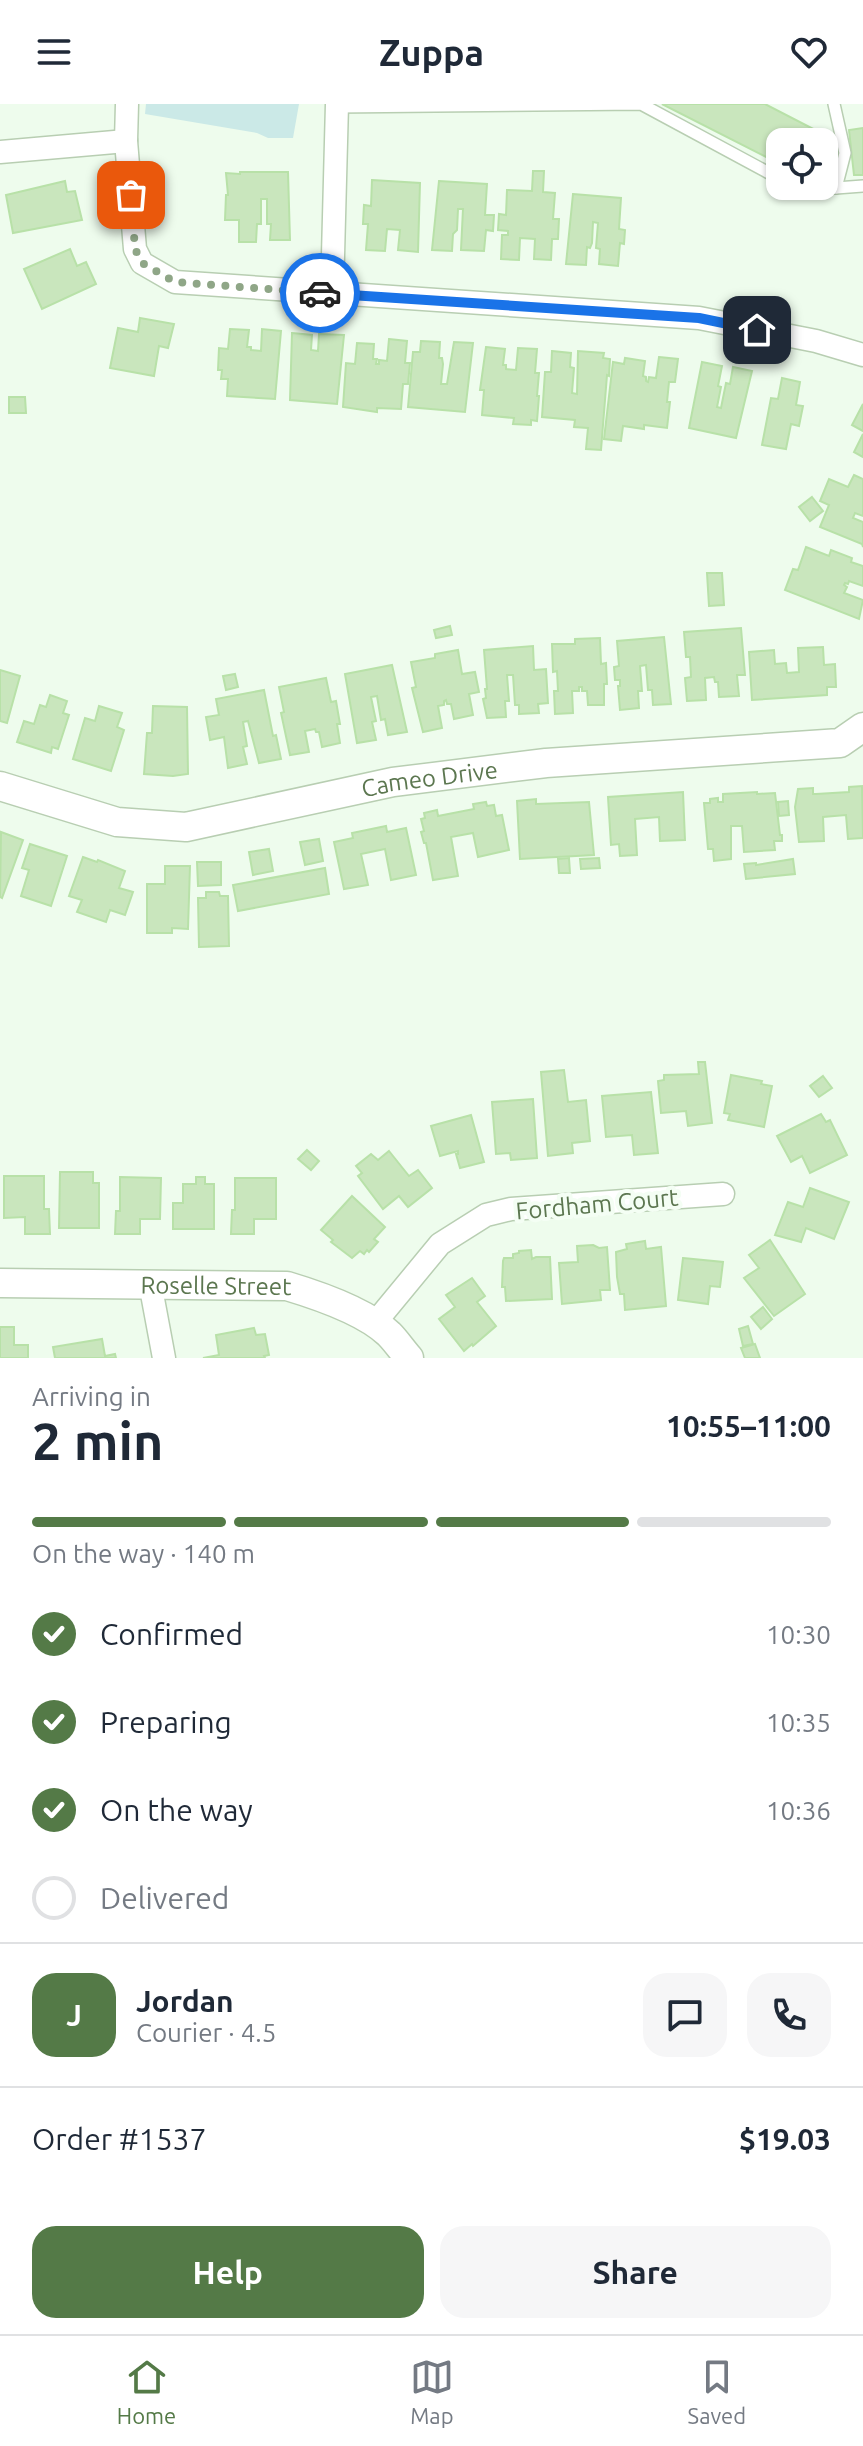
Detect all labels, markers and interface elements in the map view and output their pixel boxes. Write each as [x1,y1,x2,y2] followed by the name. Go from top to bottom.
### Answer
[32,30,76,74] icon: menu
[787,30,831,74] icon: heart
[379,32,484,73] text: Zuppa
[766,128,838,200] map controls
[766,128,838,200] button: locate
[97,161,165,229] pin
[109,173,153,217] icon: bag
[280,253,360,333] courier
[298,271,342,315] icon: car
[723,296,791,364] pin
[735,308,779,352] icon: home
[359,756,499,802] street label: Cameo Drive
[515,1183,680,1225] street label: Fordham Court
[140,1271,292,1300] street label: Roselle Street
[32,1382,151,1411] text: Arriving in
[666,1409,831,1443] text: 10:55–11:00
[32,1412,163,1470] text: 2 min
[32,1539,255,1568] text: On the way · 140 m
[32,1612,76,1656] icon: check
[100,1617,243,1651] text: Confirmed
[766,1620,831,1649] text: 10:30
[32,1700,76,1744] icon: check
[100,1705,232,1739] text: Preparing
[766,1708,831,1737] text: 10:35
[32,1788,76,1832] icon: check
[100,1793,253,1827] text: On the way
[766,1796,831,1825] text: 10:36
[100,1881,229,1915] text: Delivered
[643,1973,727,2057] button: chat
[747,1973,831,2057] button: phone
[136,1984,234,2018] text: Jordan
[66,1998,82,2032] text: J
[136,2018,276,2047] text: Courier · 4.5
[32,2122,206,2156] text: Order #1537
[739,2122,831,2156] text: $19.03
[32,2226,424,2318] button: Help
[440,2226,831,2318] button: Share
[117,2355,176,2428] tab: Home
[410,2355,454,2428] tab: Map
[688,2355,746,2428] tab: Saved

